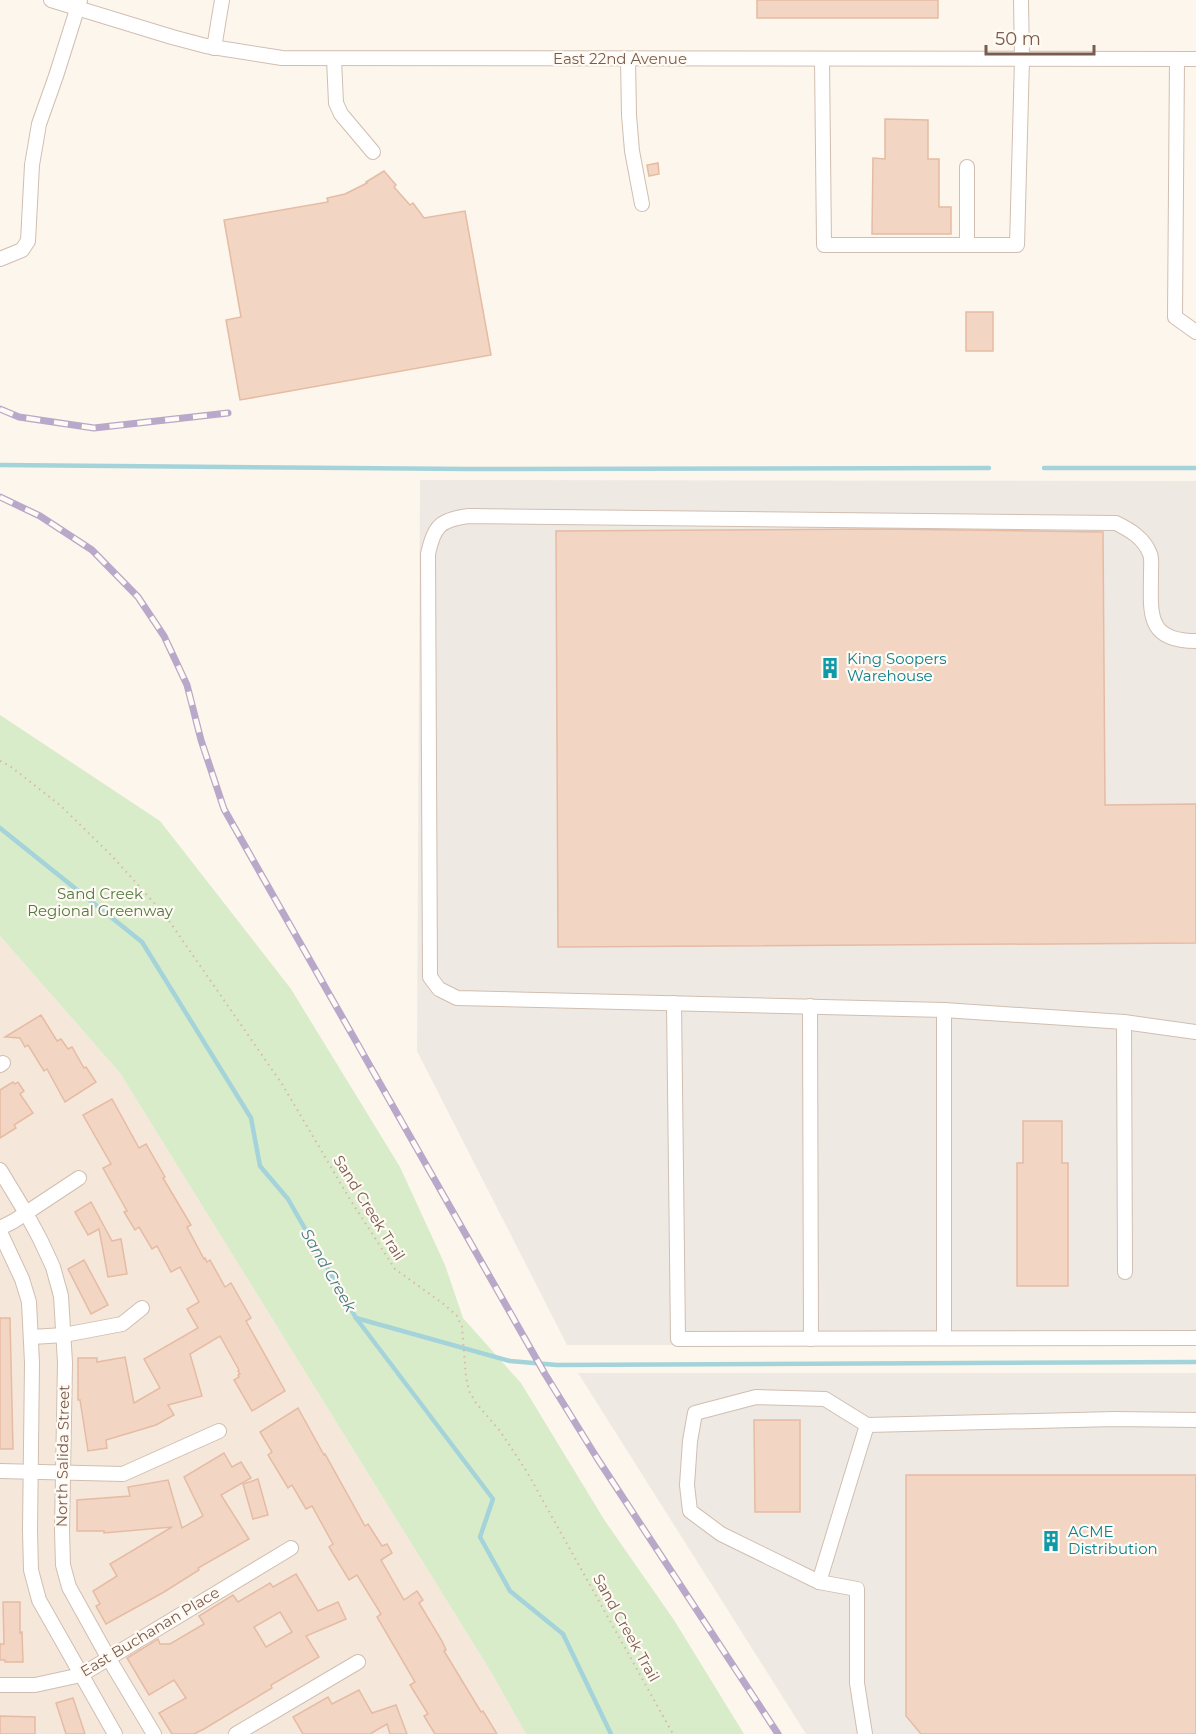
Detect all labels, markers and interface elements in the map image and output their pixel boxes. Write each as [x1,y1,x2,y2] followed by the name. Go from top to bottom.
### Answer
[986,18,1094,56] scale bar
[995,28,1041,50] text: 50 m
[553,49,687,68] street label: East 22nd Avenue
[847,649,947,685] place label: King Soopers Warehouse
[818,656,842,680] building icon: King Soopers Warehouse
[27,884,174,920] park label: Sand Creek Regional Greenway
[329,1152,409,1264] street label: Sand Creek Trail
[297,1225,361,1317] water label: Sand Creek
[52,1385,73,1527] street label: North Salida Street
[1068,1522,1158,1558] place label: ACME Distribution
[1039,1529,1063,1553] building icon: ACME Distribution
[589,1570,664,1685] street label: Sand Creek Trail
[77,1583,223,1681] street label: East Buchanan Place

